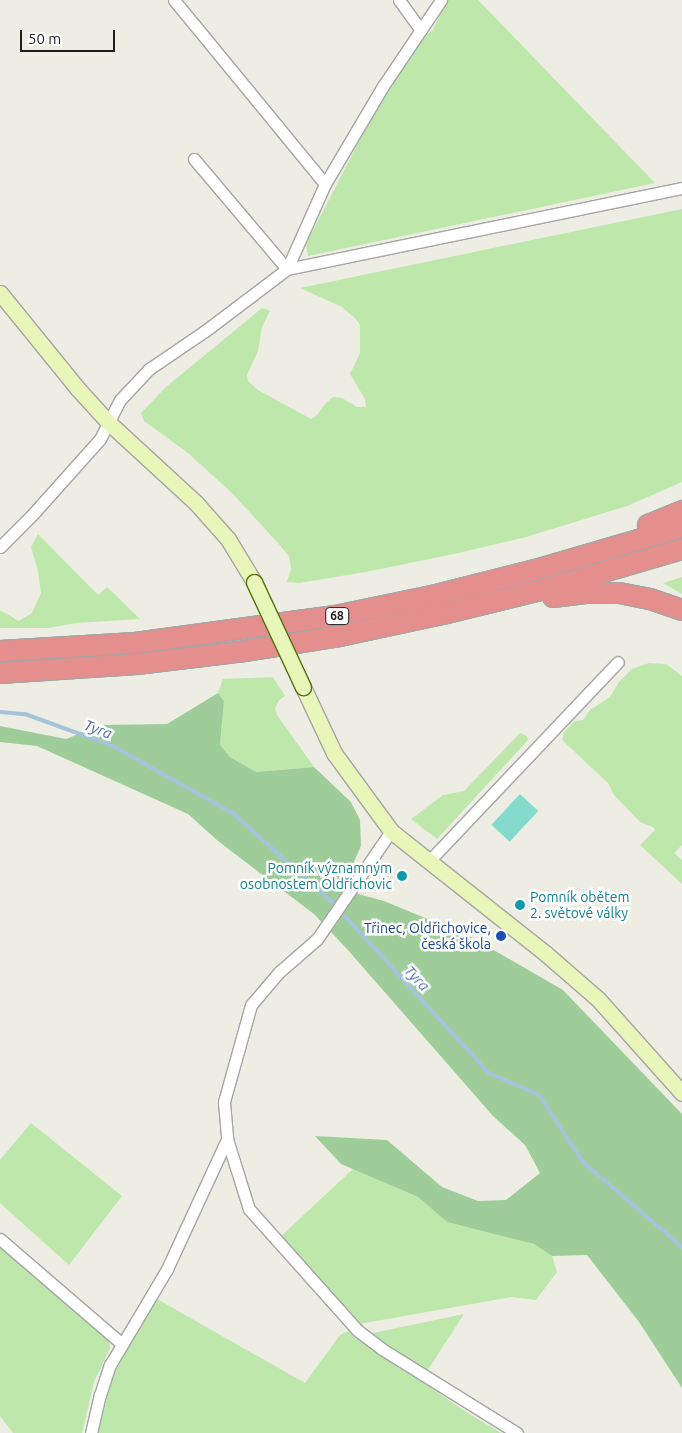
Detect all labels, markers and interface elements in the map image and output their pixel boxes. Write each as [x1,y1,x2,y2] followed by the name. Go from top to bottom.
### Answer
[22,20,118,52] scale bar
[28,30,61,47] text: 50 m
[324,606,350,626] road number: 68
[81,716,115,742] water label: Tyra
[240,860,392,892] place label: Pomník významným osobnostem Oldřichovic
[396,870,408,882] marker: Pomník významným osobnostem Oldřichovic
[530,889,630,922] place label: Pomník obětem 2. světové války
[514,899,526,911] marker: Pomník obětem 2. světové války
[364,920,491,952] place label: Třinec, Oldřichovice, česká škola
[495,930,507,942] marker: Třinec, Oldřichovice, česká škola
[401,961,433,995] water label: Tyra

